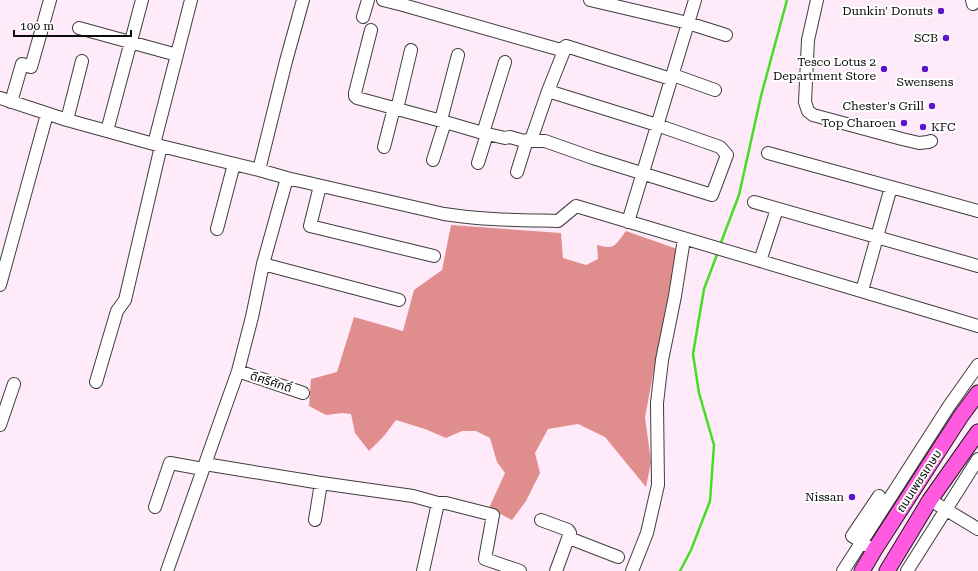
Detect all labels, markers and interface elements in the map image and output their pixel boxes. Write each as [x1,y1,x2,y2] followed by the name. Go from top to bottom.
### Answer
[842,4,933,18] place label: Dunkin' Donuts
[936,6,946,16] marker: Dunkin' Donuts
[14,12,131,38] scale bar
[20,19,54,33] text: 100 m
[914,31,938,45] place label: SCB
[941,33,951,43] marker: SCB
[773,55,876,83] place label: Tesco Lotus 2 Department Store
[879,64,889,74] marker: Tesco Lotus 2 Department Store
[920,64,930,74] marker: Swensens
[896,75,954,89] place label: Swensens
[842,99,924,113] place label: Chester's Grill
[927,101,937,111] marker: Chester's Grill
[821,116,896,130] place label: Top Charoen
[899,118,909,128] marker: Top Charoen
[931,120,956,134] place label: KFC
[918,122,928,132] marker: KFC
[248,368,294,395] street label: ดีศรีศักดิ์
[894,447,944,515] street label: ถนนเพชรเกษม
[805,490,844,504] place label: Nissan
[847,492,857,502] marker: Nissan

